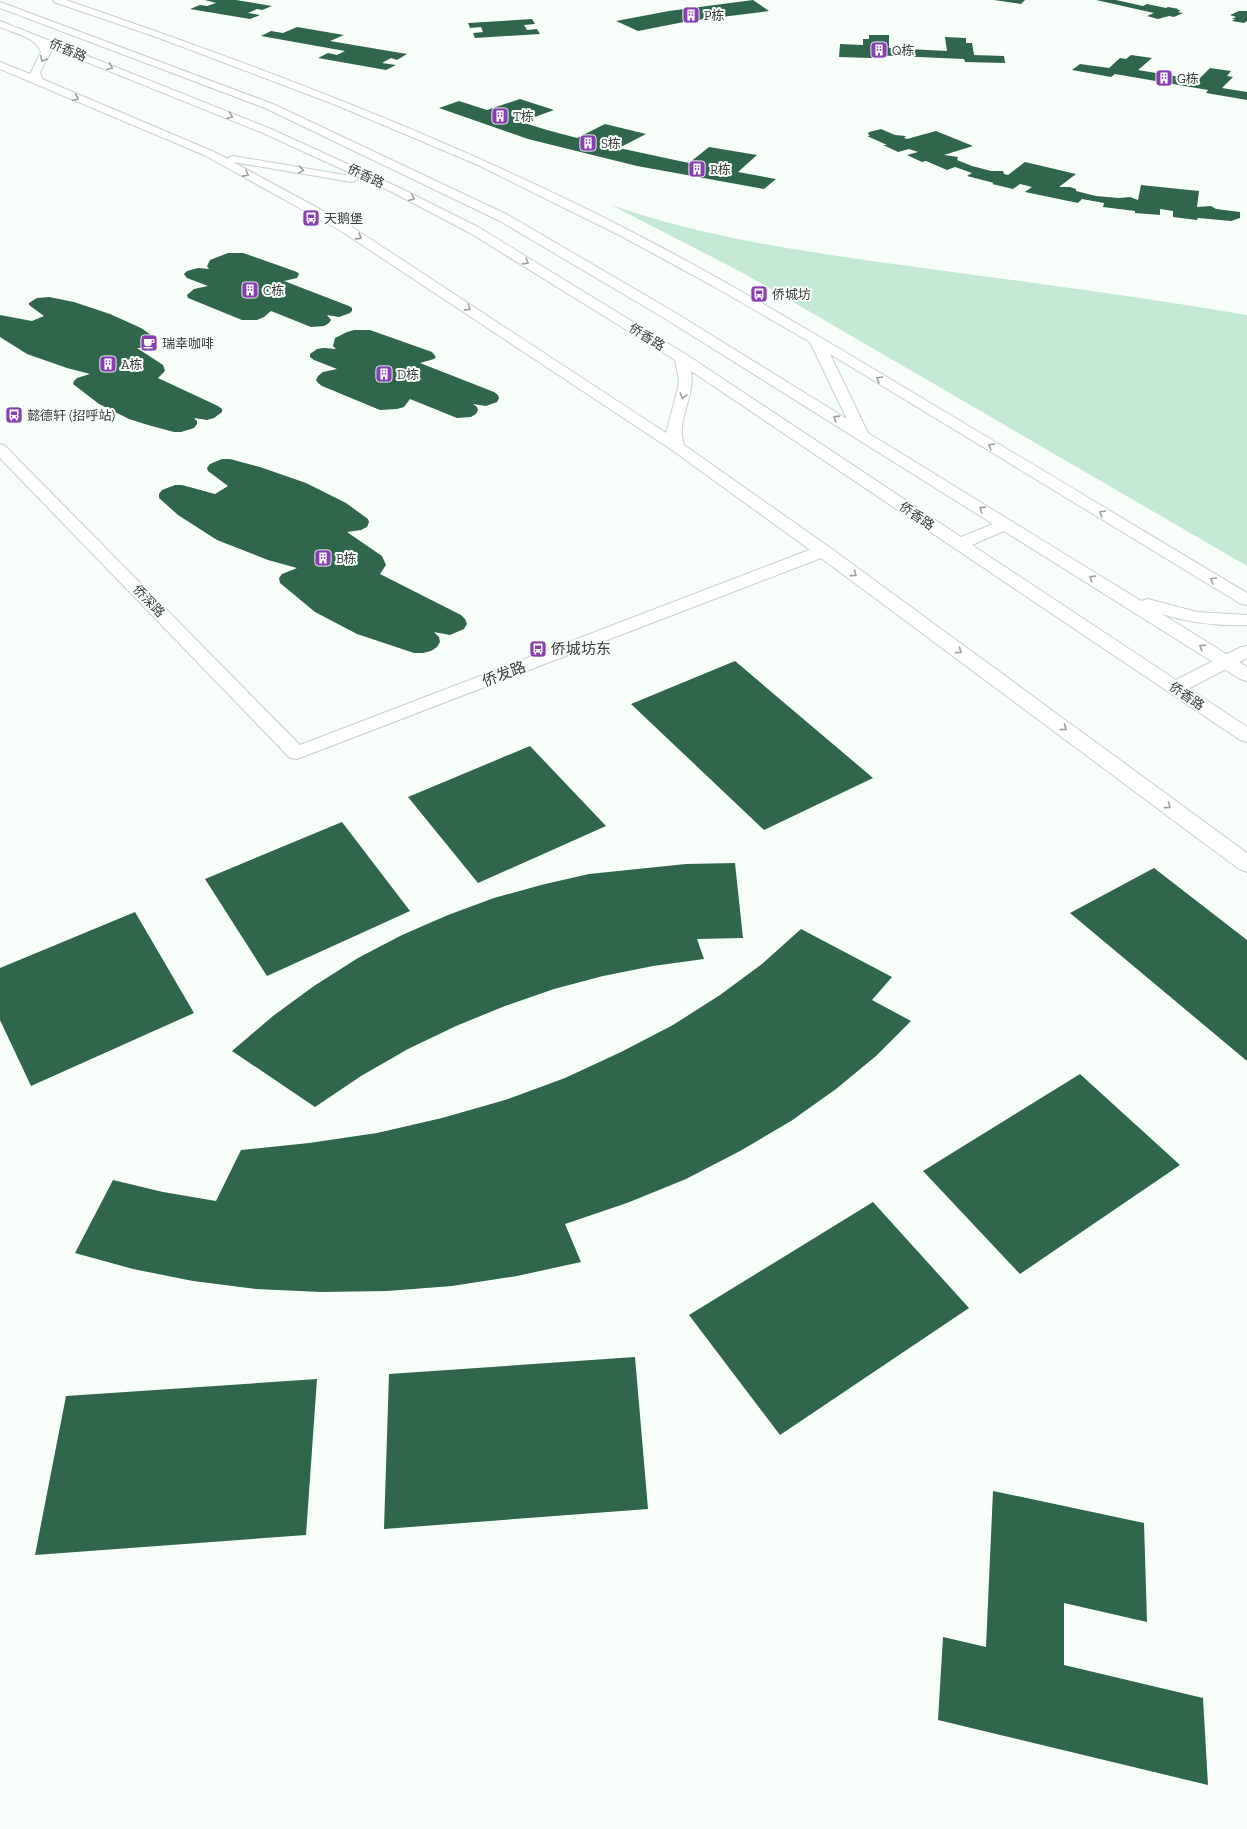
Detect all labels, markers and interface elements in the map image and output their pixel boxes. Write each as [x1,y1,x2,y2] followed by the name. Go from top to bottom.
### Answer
[681,5,701,25] building icon: P栋
[704,8,724,23] place label: P栋
[47,36,89,64] street label: 侨香路
[869,40,889,60] building icon: Q栋
[892,43,915,58] place label: Q栋
[40,55,48,62] one-way arrow
[106,63,113,71] one-way arrow
[1154,68,1174,88] building icon: G栋
[1177,71,1199,86] place label: G栋
[72,93,79,101] one-way arrow
[490,106,510,126] building icon: T栋
[513,109,534,124] place label: T栋
[226,111,234,119] one-way arrow
[578,133,598,153] building icon: S栋
[601,136,621,151] place label: S栋
[687,159,707,179] building icon: R栋
[345,161,387,191] street label: 侨香路
[710,162,731,177] place label: R栋
[298,165,304,174] one-way arrow
[241,169,249,176] one-way arrow
[408,194,415,201] one-way arrow
[301,208,321,228] bus stop icon: 天鹅堡
[324,211,363,226] place label: 天鹅堡
[355,232,362,240] one-way arrow
[522,257,529,265] one-way arrow
[240,280,260,300] building icon: C栋
[263,283,284,298] place label: C栋
[749,284,769,304] bus stop icon: 侨城坊
[772,287,811,302] place label: 侨城坊
[464,303,471,311] one-way arrow
[626,320,668,354] street label: 侨香路
[139,333,159,353] cafe icon: 瑞幸咖啡
[162,336,214,351] place label: 瑞幸咖啡
[98,354,118,374] building icon: A栋
[121,357,142,372] place label: A栋
[374,364,394,384] building icon: D栋
[397,367,419,382] place label: D栋
[876,376,883,383] one-way arrow
[679,393,688,400] one-way arrow
[4,405,24,425] bus stop icon: 懿德轩 (招呼站)
[27,408,116,423] place label: 懿德轩 (招呼站)
[833,416,840,423] one-way arrow
[988,443,995,451] one-way arrow
[897,499,937,533] street label: 侨香路
[979,507,986,514] one-way arrow
[1099,510,1106,518] one-way arrow
[313,548,333,568] building icon: B栋
[336,551,357,566] place label: B栋
[850,570,857,577] one-way arrow
[1089,575,1096,583] one-way arrow
[1210,578,1217,585] one-way arrow
[130,582,168,620] street label: 侨深路
[528,639,548,659] bus stop icon: 侨城坊东
[551,640,611,658] place label: 侨城坊东
[1199,644,1206,652] one-way arrow
[955,647,962,654] one-way arrow
[480,658,528,690] street label: 侨发路
[1167,679,1207,713] street label: 侨香路
[1060,724,1067,731] one-way arrow
[1164,801,1171,808] one-way arrow

